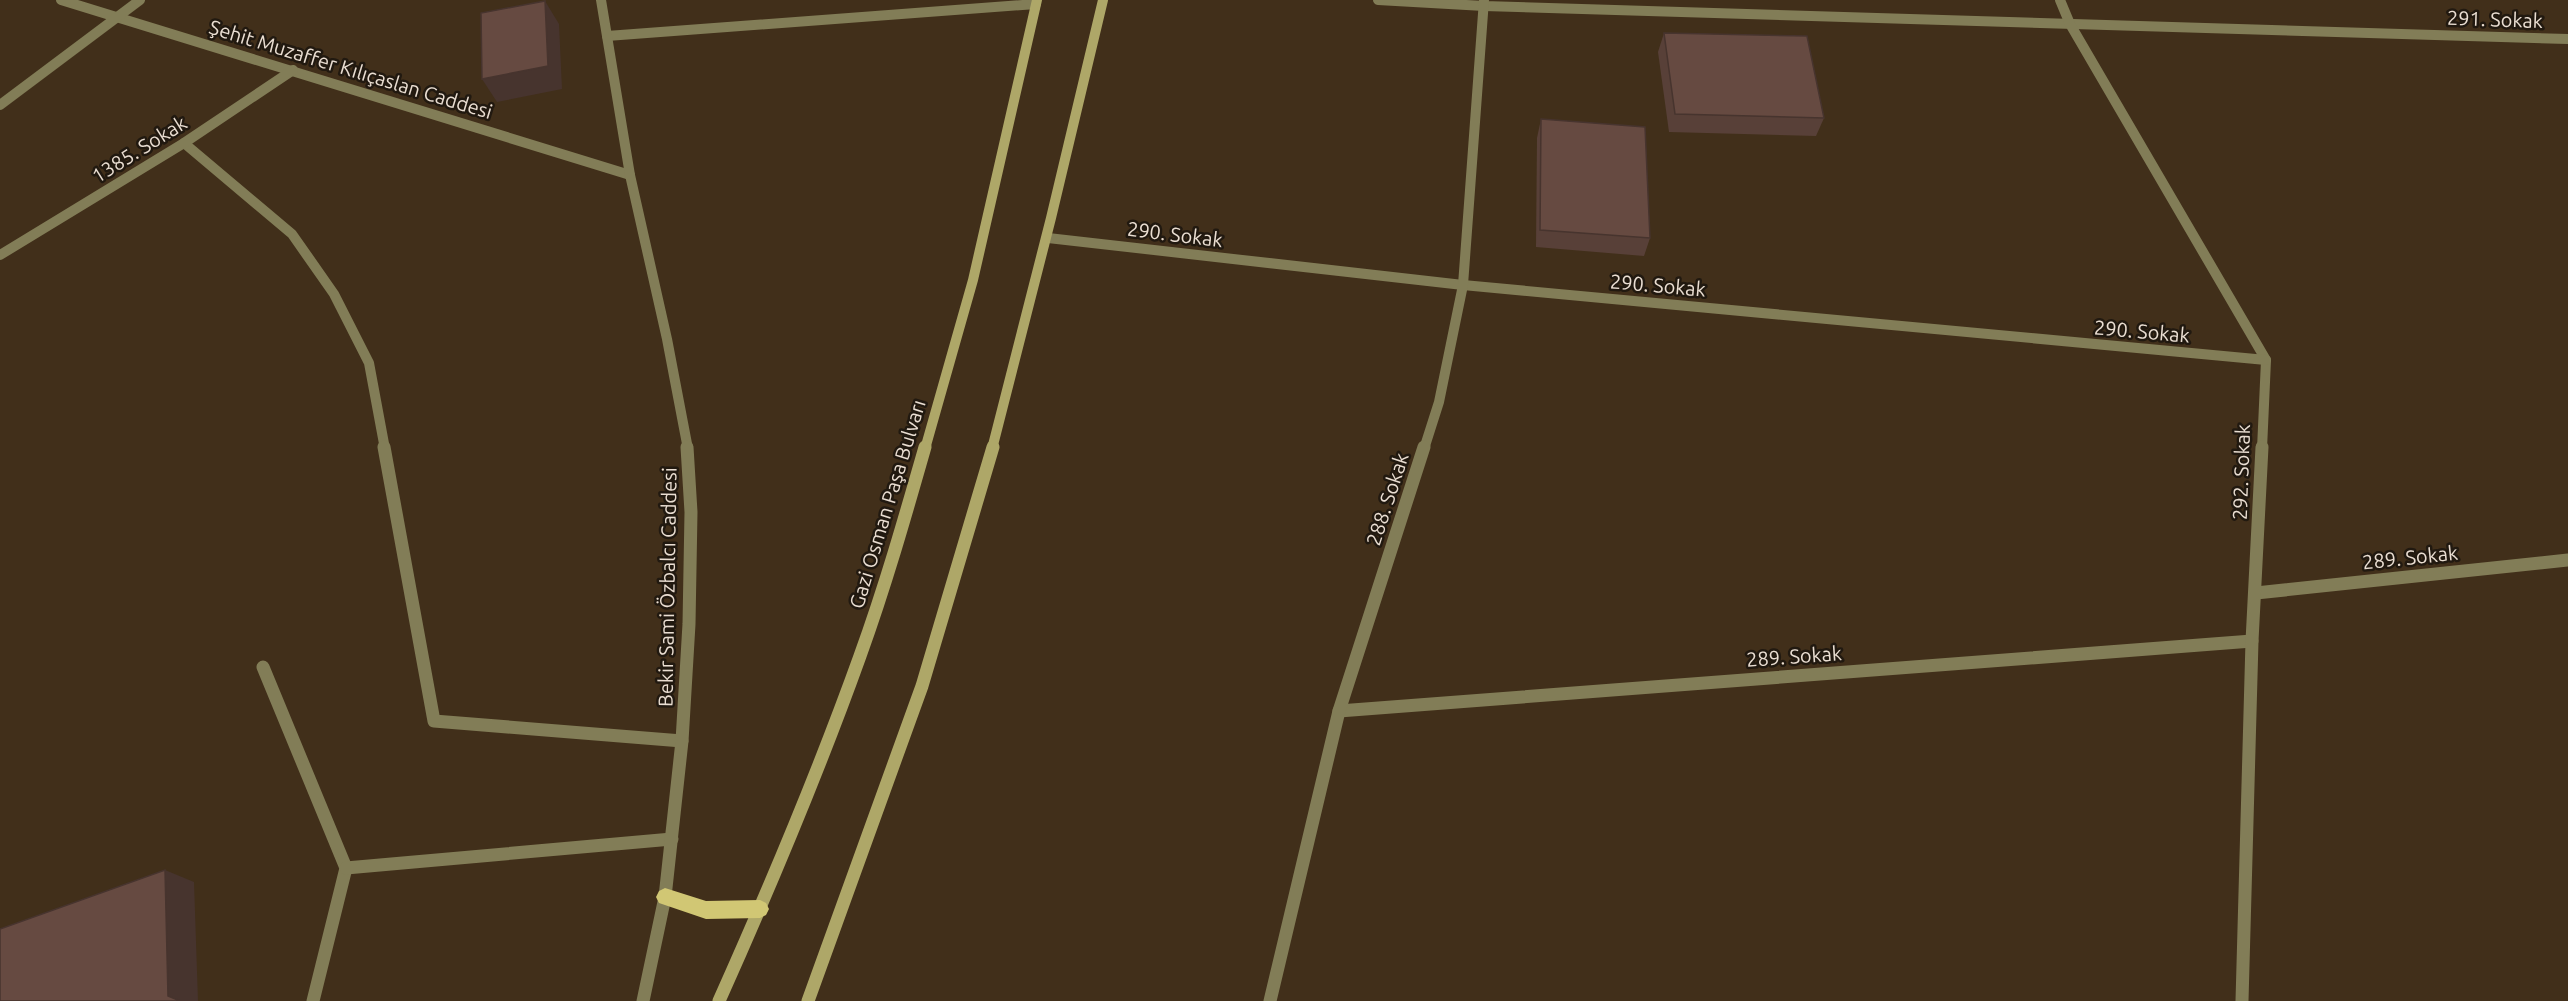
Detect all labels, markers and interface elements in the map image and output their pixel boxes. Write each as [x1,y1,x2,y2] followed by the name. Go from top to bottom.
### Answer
[2447,6,2543,32] street label: 291. Sokak
[207,15,495,123] street label: Şehit Muzaffer Kılıçaslan Caddesi
[87,111,191,187] street label: 1385. Sokak
[1126,217,1224,251] street label: 290. Sokak
[1609,269,1707,301] street label: 290. Sokak
[2093,315,2191,347] street label: 290. Sokak
[844,397,930,611] street label: Gazi Osman Paşa Bulvarı
[2228,424,2254,520] street label: 292. Sokak
[1361,450,1413,548] street label: 288. Sokak
[653,467,681,707] street label: Bekir Sami Özbalcı Caddesi
[2361,541,2459,573] street label: 289. Sokak
[1745,641,1843,671] street label: 289. Sokak

